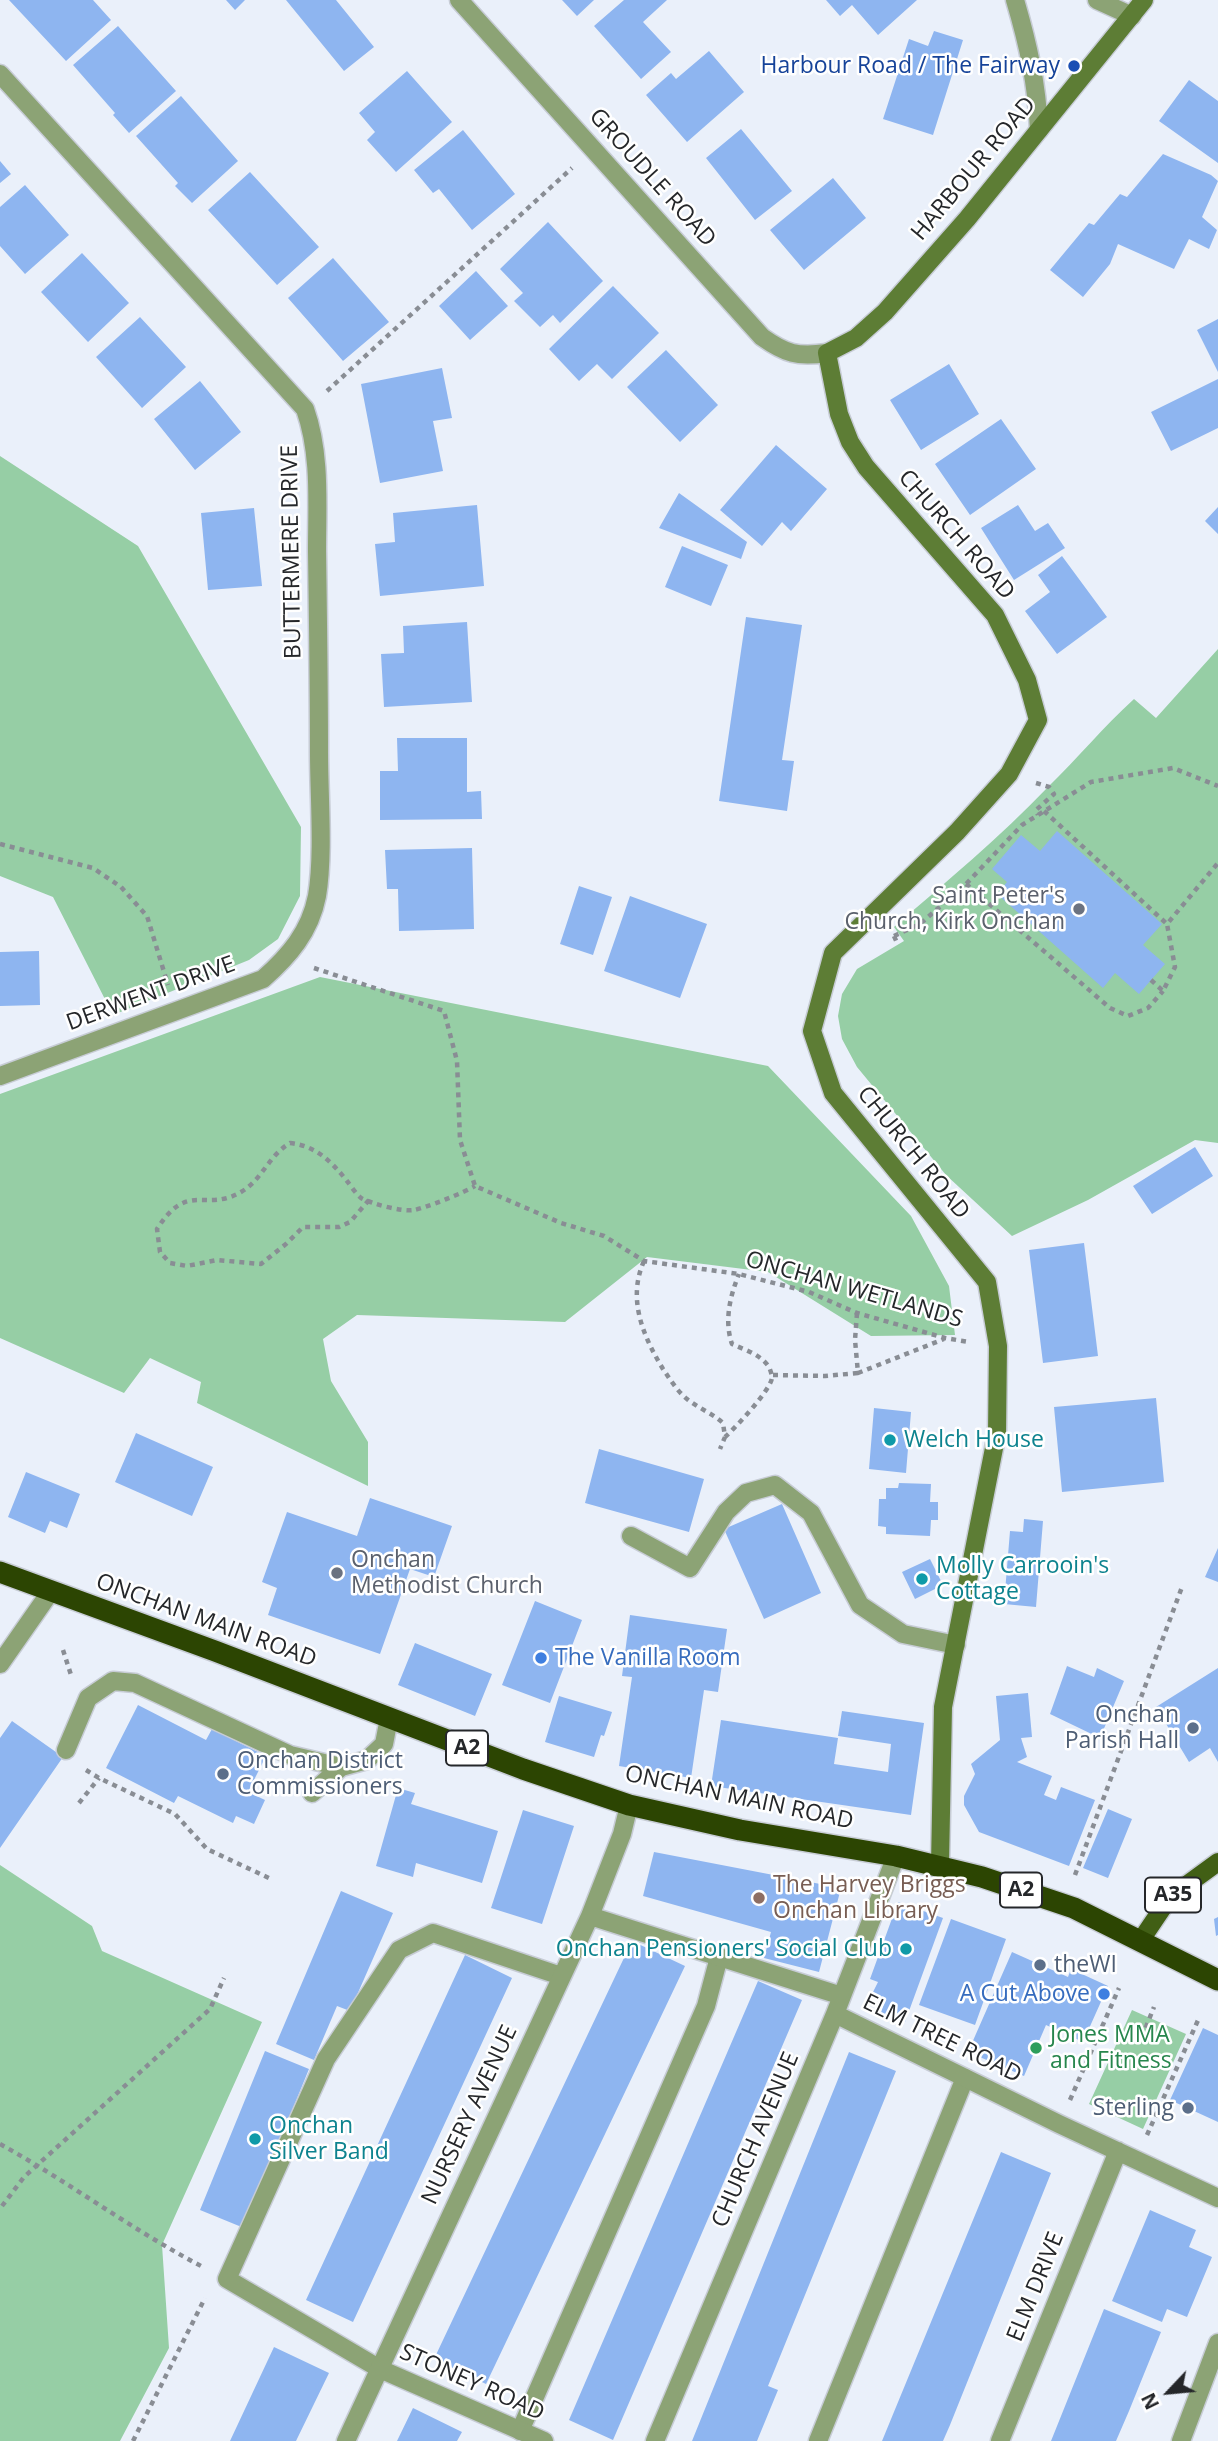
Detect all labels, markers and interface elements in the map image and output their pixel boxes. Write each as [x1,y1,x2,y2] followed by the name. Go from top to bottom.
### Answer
[761,52,1060,80] place label: Harbour Road / The Fairway
[1066,58,1082,74] marker: Harbour Road / The Fairway
[906,92,1042,246] street label: HARBOUR ROAD
[583,103,721,253] street label: GROUDLE ROAD
[276,445,308,659] street label: BUTTERMERE DRIVE
[892,464,1020,606] street label: CHURCH ROAD
[845,882,1065,936] place label: Saint Peter's Church, Kirk Onchan
[1071,901,1087,917] marker: Saint Peter's Church, Kirk Onchan
[63,951,239,1037] street label: DERWENT DRIVE
[851,1081,975,1225] street label: CHURCH ROAD
[742,1246,966,1334] street label: ONCHAN WETLANDS
[904,1426,1044,1454] place label: Welch House
[882,1432,898,1448] marker: Welch House
[351,1546,543,1600] place label: Onchan Methodist Church
[936,1552,1109,1606] place label: Molly Carrooin's Cottage
[329,1565,345,1581] marker: Onchan Methodist Church
[92,1568,320,1674] street label: ONCHAN MAIN ROAD
[914,1571,930,1587] marker: Molly Carrooin's Cottage
[555,1644,741,1672] place label: The Vanilla Room
[533,1650,549,1666] marker: The Vanilla Room
[1065,1701,1179,1755] place label: Onchan Parish Hall
[1185,1720,1201,1736] marker: Onchan Parish Hall
[446,1730,488,1766] road number: A2
[237,1747,403,1801] place label: Onchan District Commissioners
[622,1760,856,1836] street label: ONCHAN MAIN ROAD
[215,1766,231,1782] marker: Onchan District Commissioners
[773,1871,966,1925] place label: The Harvey Briggs Onchan Library
[1000,1872,1042,1908] road number: A2
[1145,1878,1201,1912] road number: A35
[751,1890,767,1906] marker: The Harvey Briggs Onchan Library
[556,1935,892,1963] place label: Onchan Pensioners' Social Club
[898,1941,914,1957] marker: Onchan Pensioners' Social Club
[1054,1951,1117,1979] place label: theWI
[1032,1957,1048,1973] marker: theWI
[960,1980,1090,2008] place label: A Cut Above
[1096,1986,1112,2002] marker: A Cut Above
[858,1989,1026,2089] street label: ELM TREE ROAD
[416,2021,524,2209] street label: NURSERY AVENUE
[1050,2021,1172,2075] place label: Jones MMA and Fitness
[1028,2040,1044,2056] marker: Jones MMA and Fitness
[707,2048,805,2232] street label: CHURCH AVENUE
[1093,2094,1174,2122] place label: Sterling
[1180,2100,1196,2116] marker: Sterling
[269,2112,389,2166] place label: Onchan Silver Band
[247,2131,263,2147] marker: Onchan Silver Band
[1002,2228,1070,2346] street label: ELM DRIVE
[395,2339,549,2427] street label: STONEY ROAD
[1134,2357,1204,2427] north arrow
[1135,2389,1165,2414] text: N

